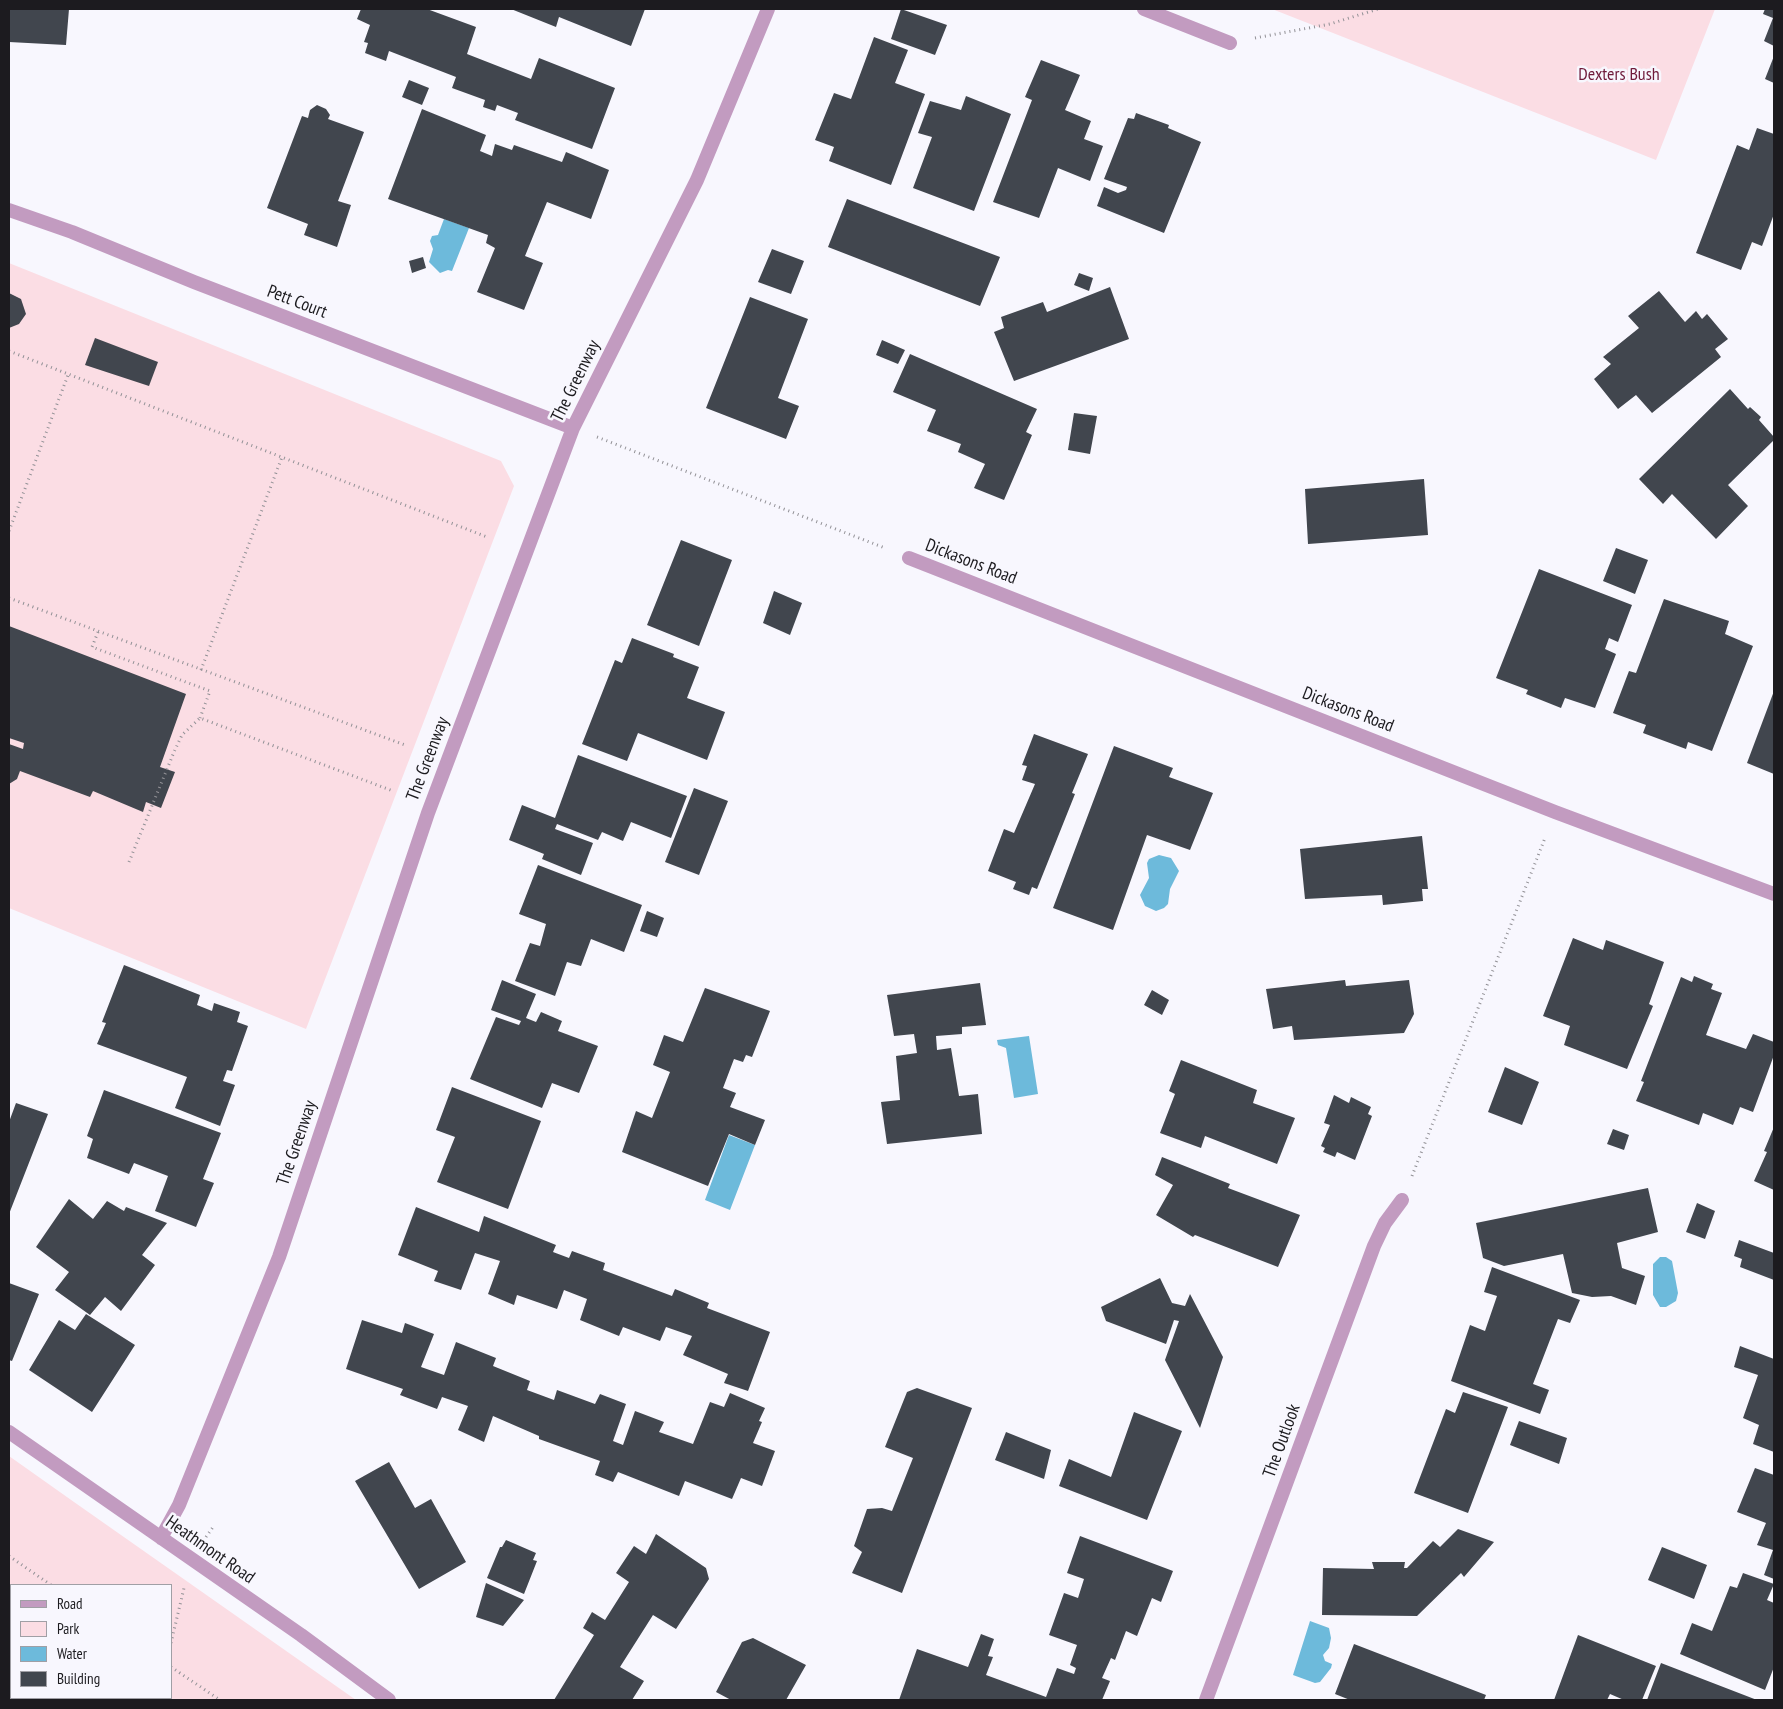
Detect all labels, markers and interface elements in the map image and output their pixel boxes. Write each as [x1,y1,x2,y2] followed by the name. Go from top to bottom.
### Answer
[1578,64,1660,86] park label: Dexters Bush
[264,281,330,323] street label: Pett Court
[547,337,605,425] street label: The Greenway
[922,535,1020,589] street label: Dickasons Road
[1299,683,1397,737] street label: Dickasons Road
[402,714,454,804] street label: The Greenway
[272,1098,322,1188] street label: The Greenway
[1259,1401,1305,1481] street label: The Outlook
[161,1511,259,1589] street label: Heathmont Road
[10,1584,172,1699] legend
[57,1594,83,1613] text: Road
[57,1619,79,1638] text: Park
[57,1644,87,1663] text: Water
[57,1669,100,1688] text: Building

